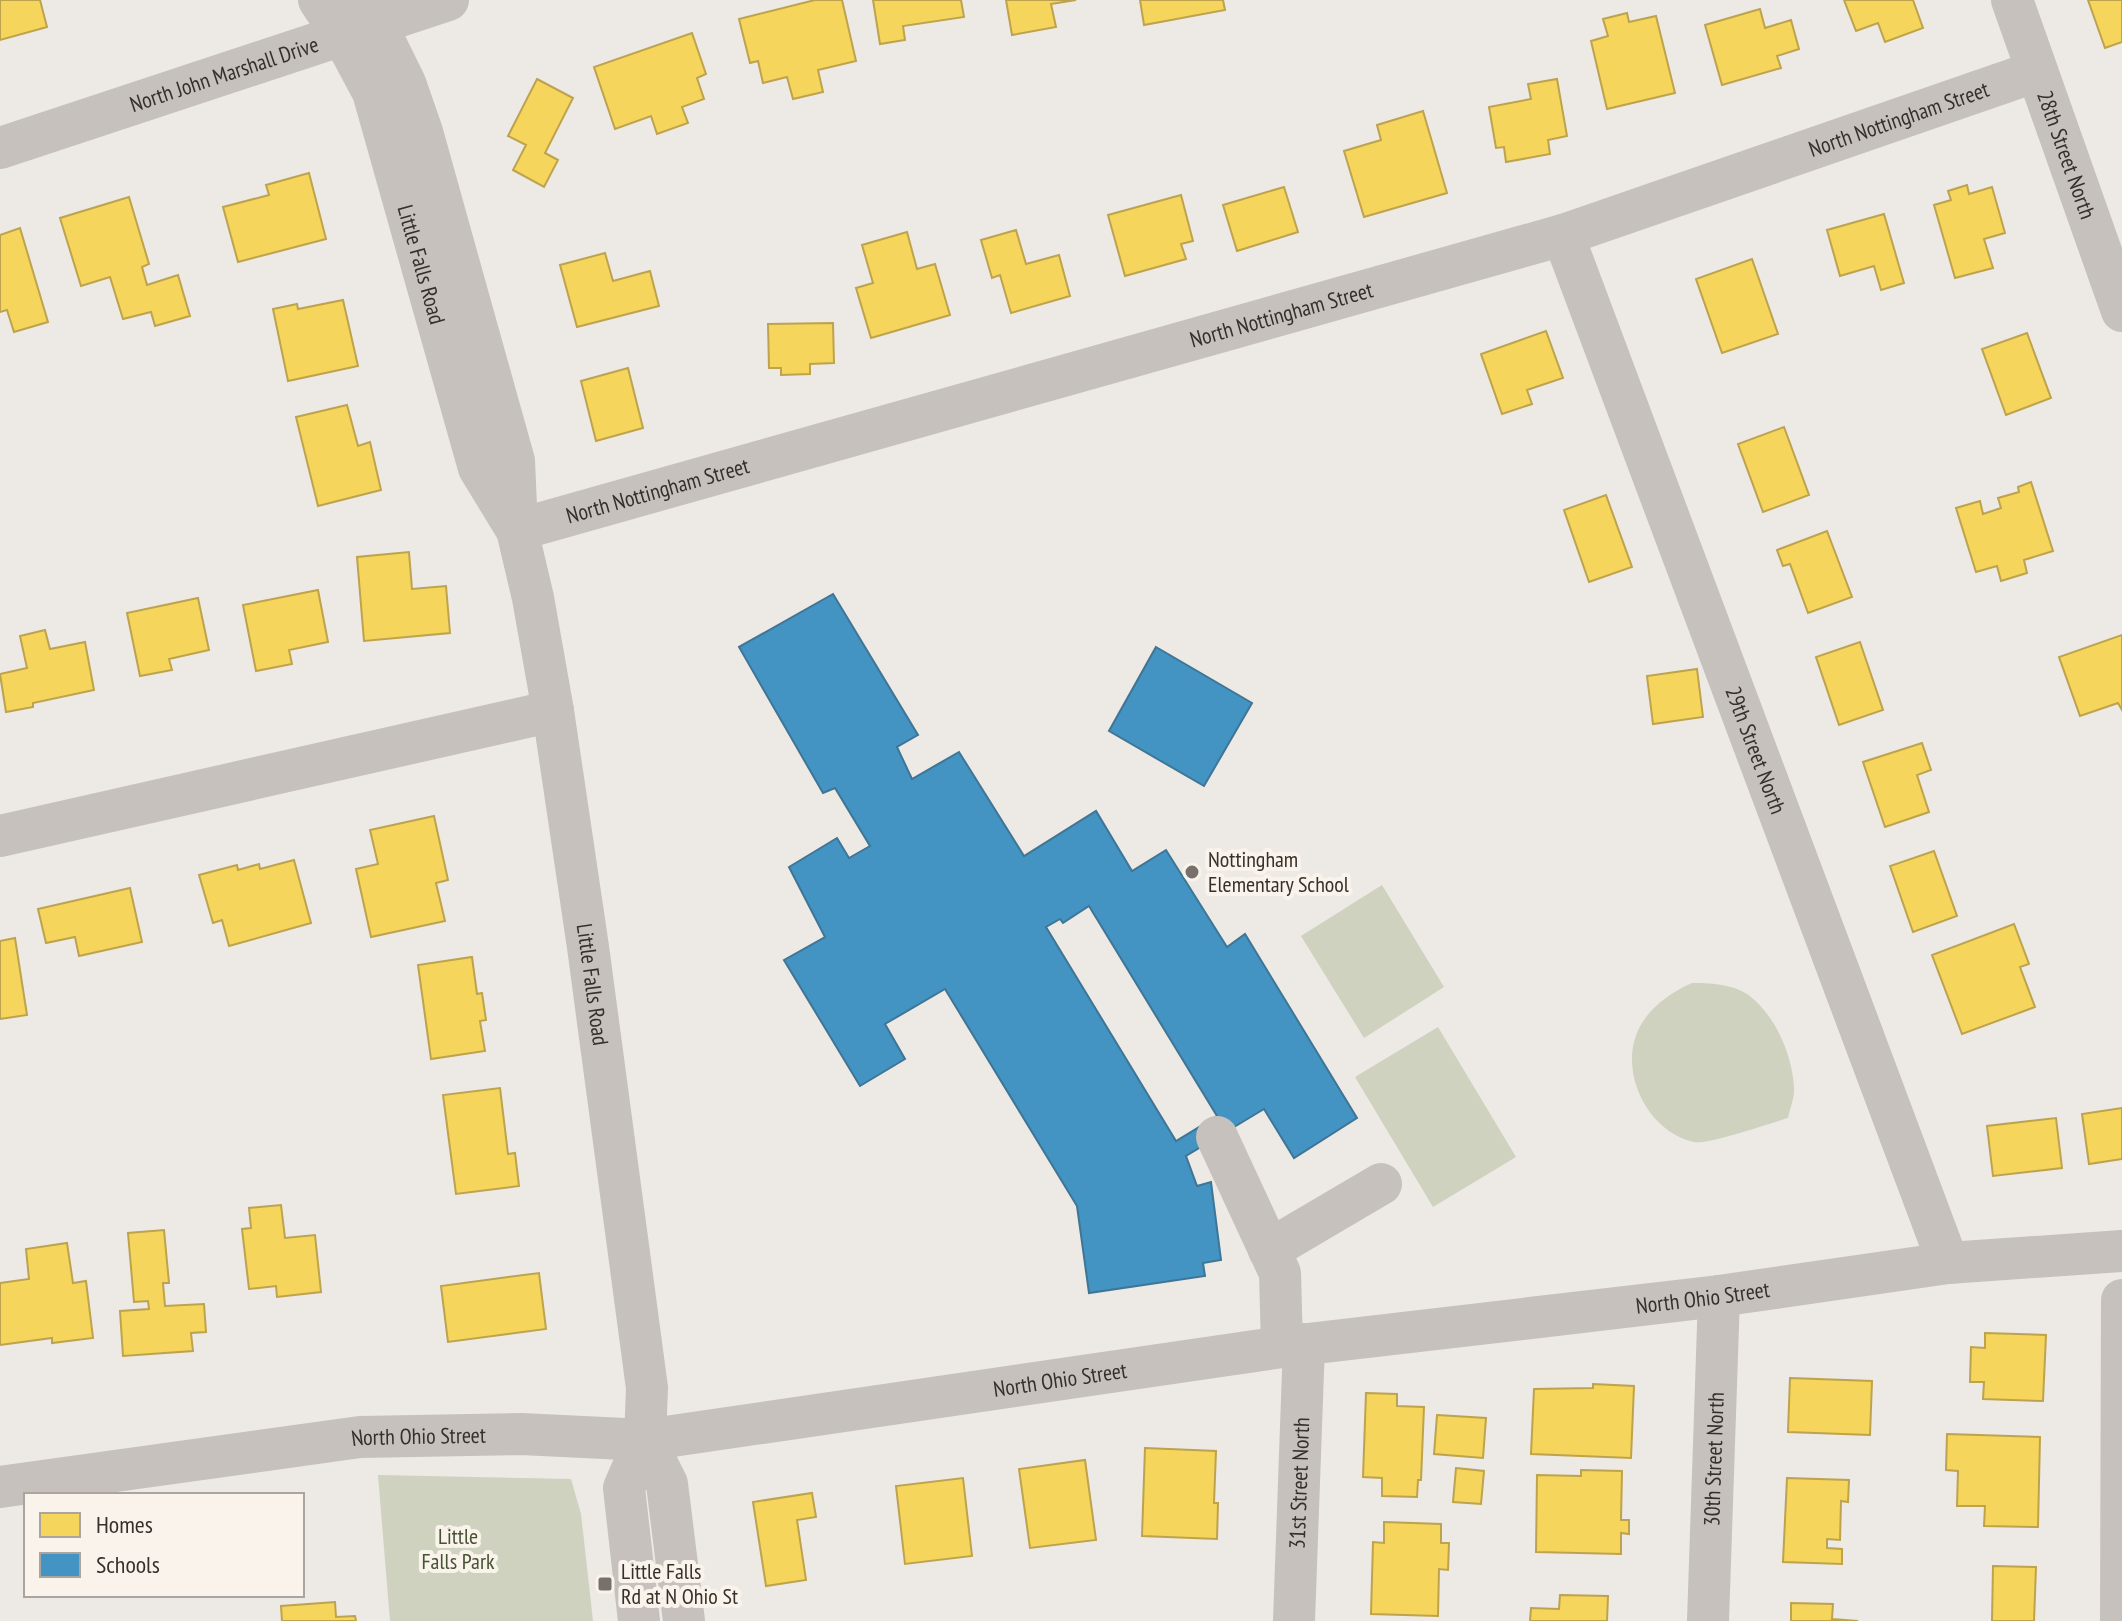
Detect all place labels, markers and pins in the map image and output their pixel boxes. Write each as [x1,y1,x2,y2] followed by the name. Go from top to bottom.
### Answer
[1208,845,1350,898] place label: Nottingham Elementary School
[1183,863,1201,881] marker: Nottingham Elementary School
[621,1557,738,1610] place label: Little Falls Rd at N Ohio St
[596,1575,614,1593] marker: Little Falls Rd at N Ohio St

